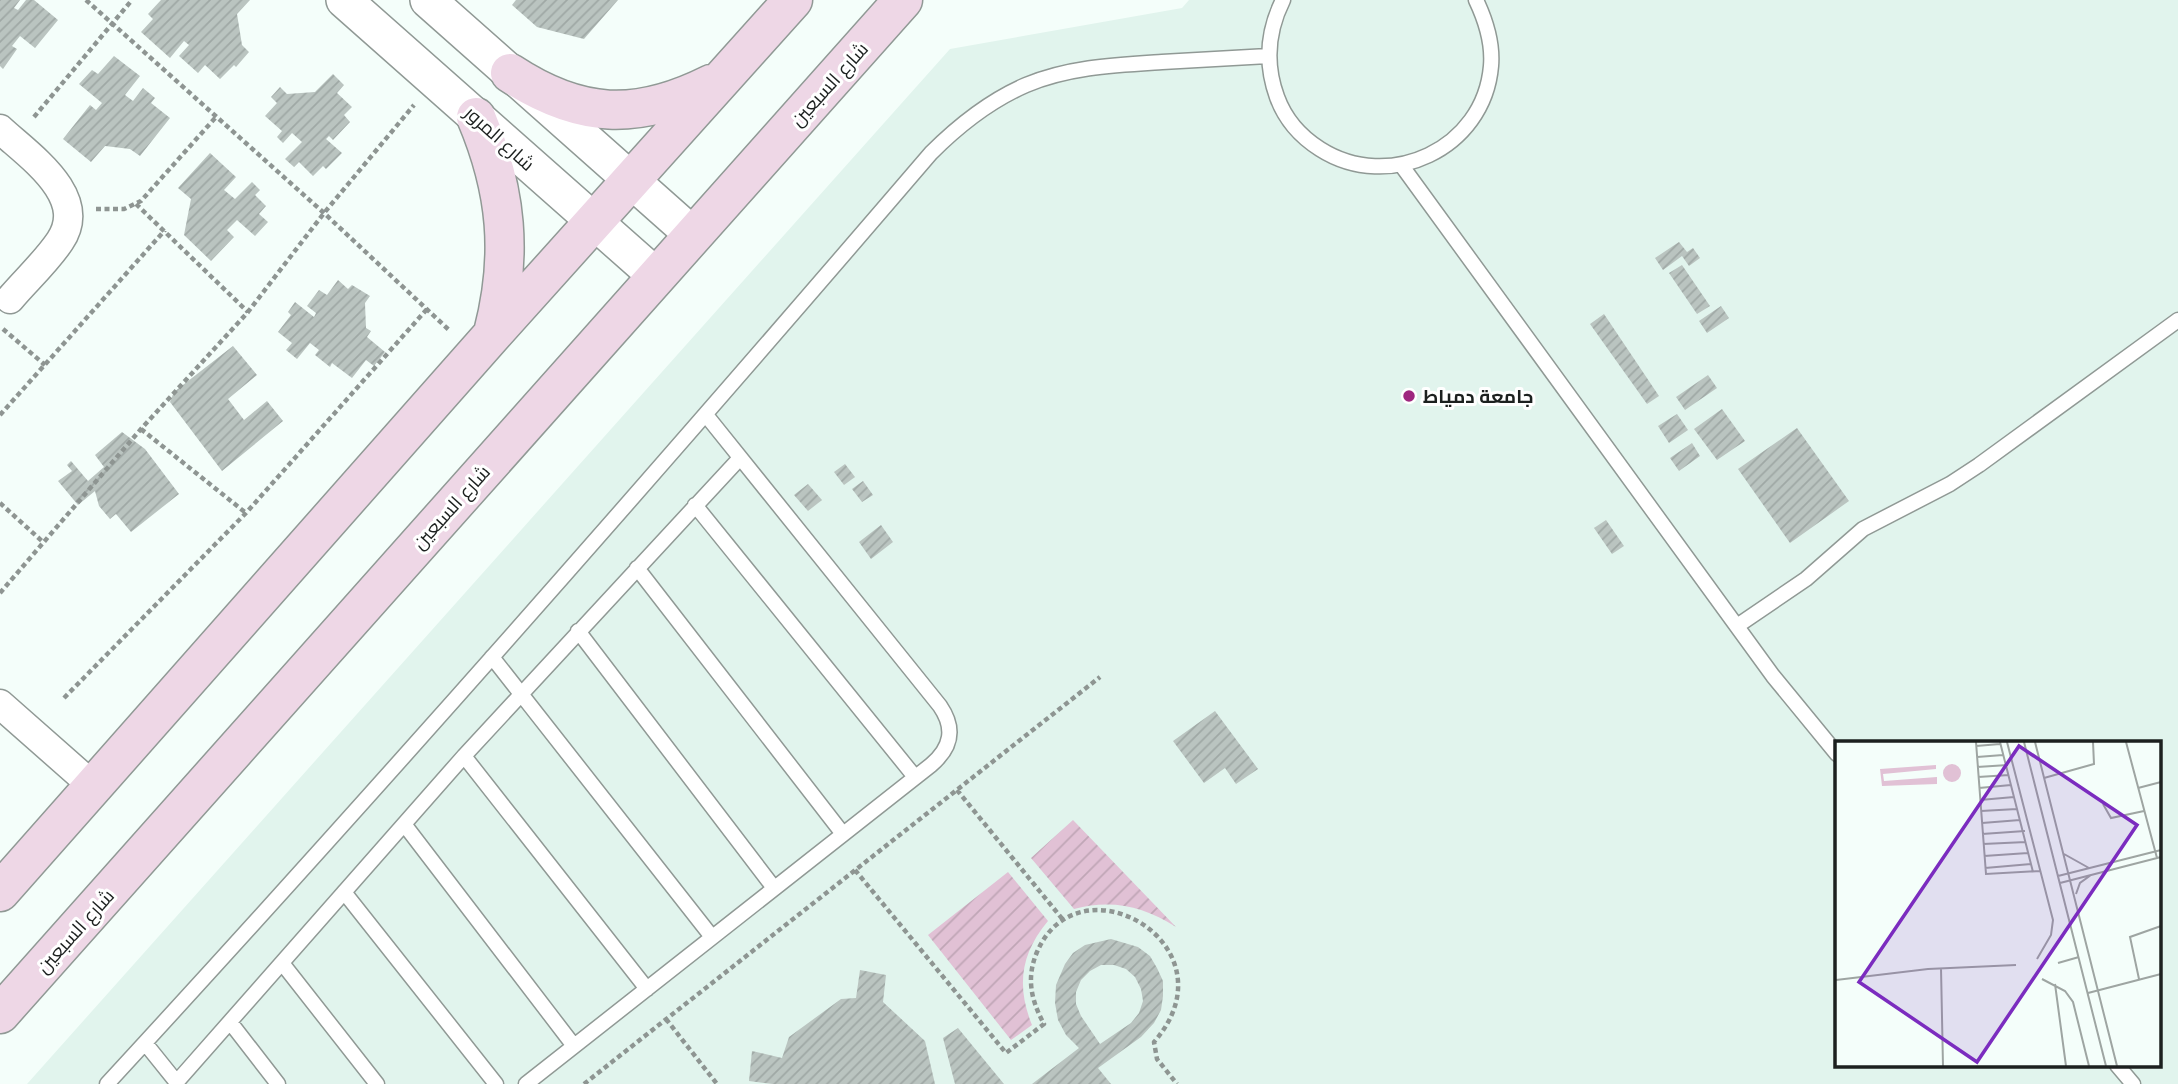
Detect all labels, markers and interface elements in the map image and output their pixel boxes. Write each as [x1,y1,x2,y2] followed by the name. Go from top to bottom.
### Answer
[786,38,875,132] street label: شارع السبعين
[458,100,539,177] street label: شارع المرور
[1423,385,1534,408] place label: جامعة دمياط
[1401,388,1417,404] marker: جامعة دمياط
[408,461,497,555] street label: شارع السبعين
[1835,741,2160,1066] inset map
[32,885,121,979] street label: شارع السبعين

